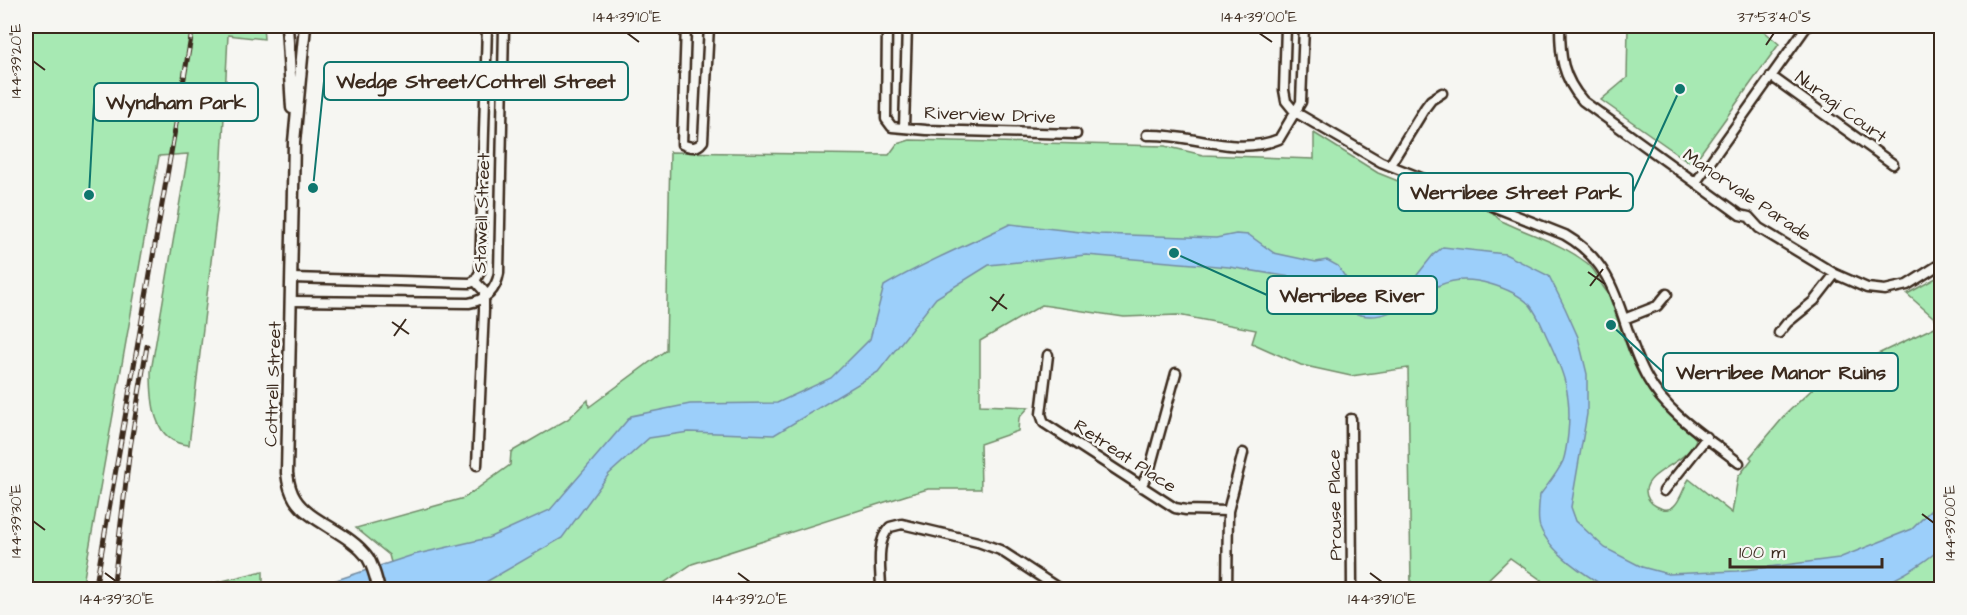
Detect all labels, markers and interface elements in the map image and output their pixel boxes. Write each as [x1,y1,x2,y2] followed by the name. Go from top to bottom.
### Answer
[593,7,661,28] text: 144°39'10"E
[1221,7,1297,28] text: 144°39'00"E
[1737,7,1811,28] text: 37°53'40"S
[6,24,27,98] text: 144°39'20"E
[324,62,628,100] callout: Wedge Street/Cottrell Street
[1789,65,1893,150] street label: Nuragi Court
[335,68,617,97] text: Wedge Street/Cottrell Street
[94,83,258,121] callout: Wyndham Park
[105,89,247,118] text: Wyndham Park
[924,100,1056,130] street label: Riverview Drive
[1678,143,1816,247] street label: Manorvale Parade
[467,152,497,274] street label: Stawell Street
[1398,173,1633,211] callout: Werribee Street Park
[1409,179,1622,207] text: Werribee Street Park
[1267,276,1437,314] callout: Werribee River
[1278,282,1426,310] text: Werribee River
[258,320,288,447] street label: Cottrell Street
[1663,353,1898,391] callout: Werribee Manor Ruins
[1675,359,1886,387] text: Werribee Manor Ruins
[1069,413,1181,499] street label: Retreat Place
[1322,449,1348,561] street label: Prouse Place
[6,484,27,558] text: 144°39'30"E
[1940,485,1961,561] text: 144°39'00"E
[1730,531,1882,569] scale bar
[1739,540,1785,565] text: 100 m
[80,589,154,610] text: 144°39'30"E
[713,589,787,610] text: 144°39'20"E
[1348,589,1416,610] text: 144°39'10"E

